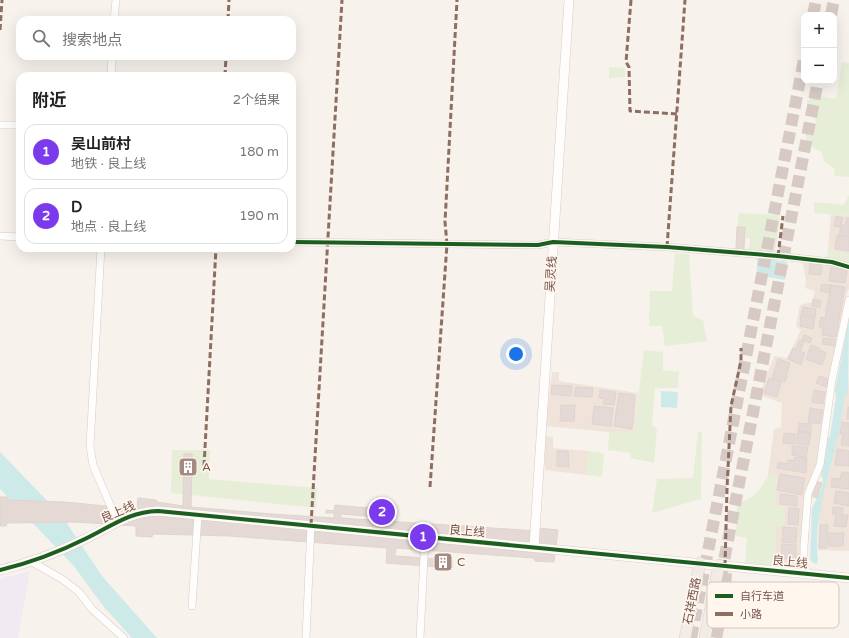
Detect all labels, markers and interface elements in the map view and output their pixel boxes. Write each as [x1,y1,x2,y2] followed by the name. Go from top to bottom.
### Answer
[801,12,837,84] map controls
[801,12,837,48] button: +
[16,16,296,60] search box
[30,27,52,49] icon: search
[62,31,122,49] text: 搜索地点
[801,48,837,84] button: −
[32,90,66,111] text: 附近
[233,92,280,108] text: 2个结果
[71,135,131,153] text: 吴山前村
[42,144,50,160] text: 1
[239,144,279,160] text: 180 m
[71,156,146,172] text: 地铁 · 良上线
[71,198,82,216] text: D
[42,208,50,224] text: 2
[239,208,279,224] text: 190 m
[71,219,146,235] text: 地点 · 良上线
[543,256,559,292] street label: 吴灵线
[506,344,526,364] your location
[177,456,199,478] building icon: A
[202,460,211,474] place label: A
[369,497,395,527] pin: 2
[99,499,137,525] street label: 良上线
[410,522,436,552] pin: 1
[448,522,486,540] street label: 良上线
[432,551,454,573] building icon: C
[771,553,809,571] street label: 良上线
[457,555,465,569] place label: C
[681,576,703,626] street label: 石祥西路
[707,582,839,628] legend
[740,590,784,603] text: 自行车道
[740,608,762,621] text: 小路

